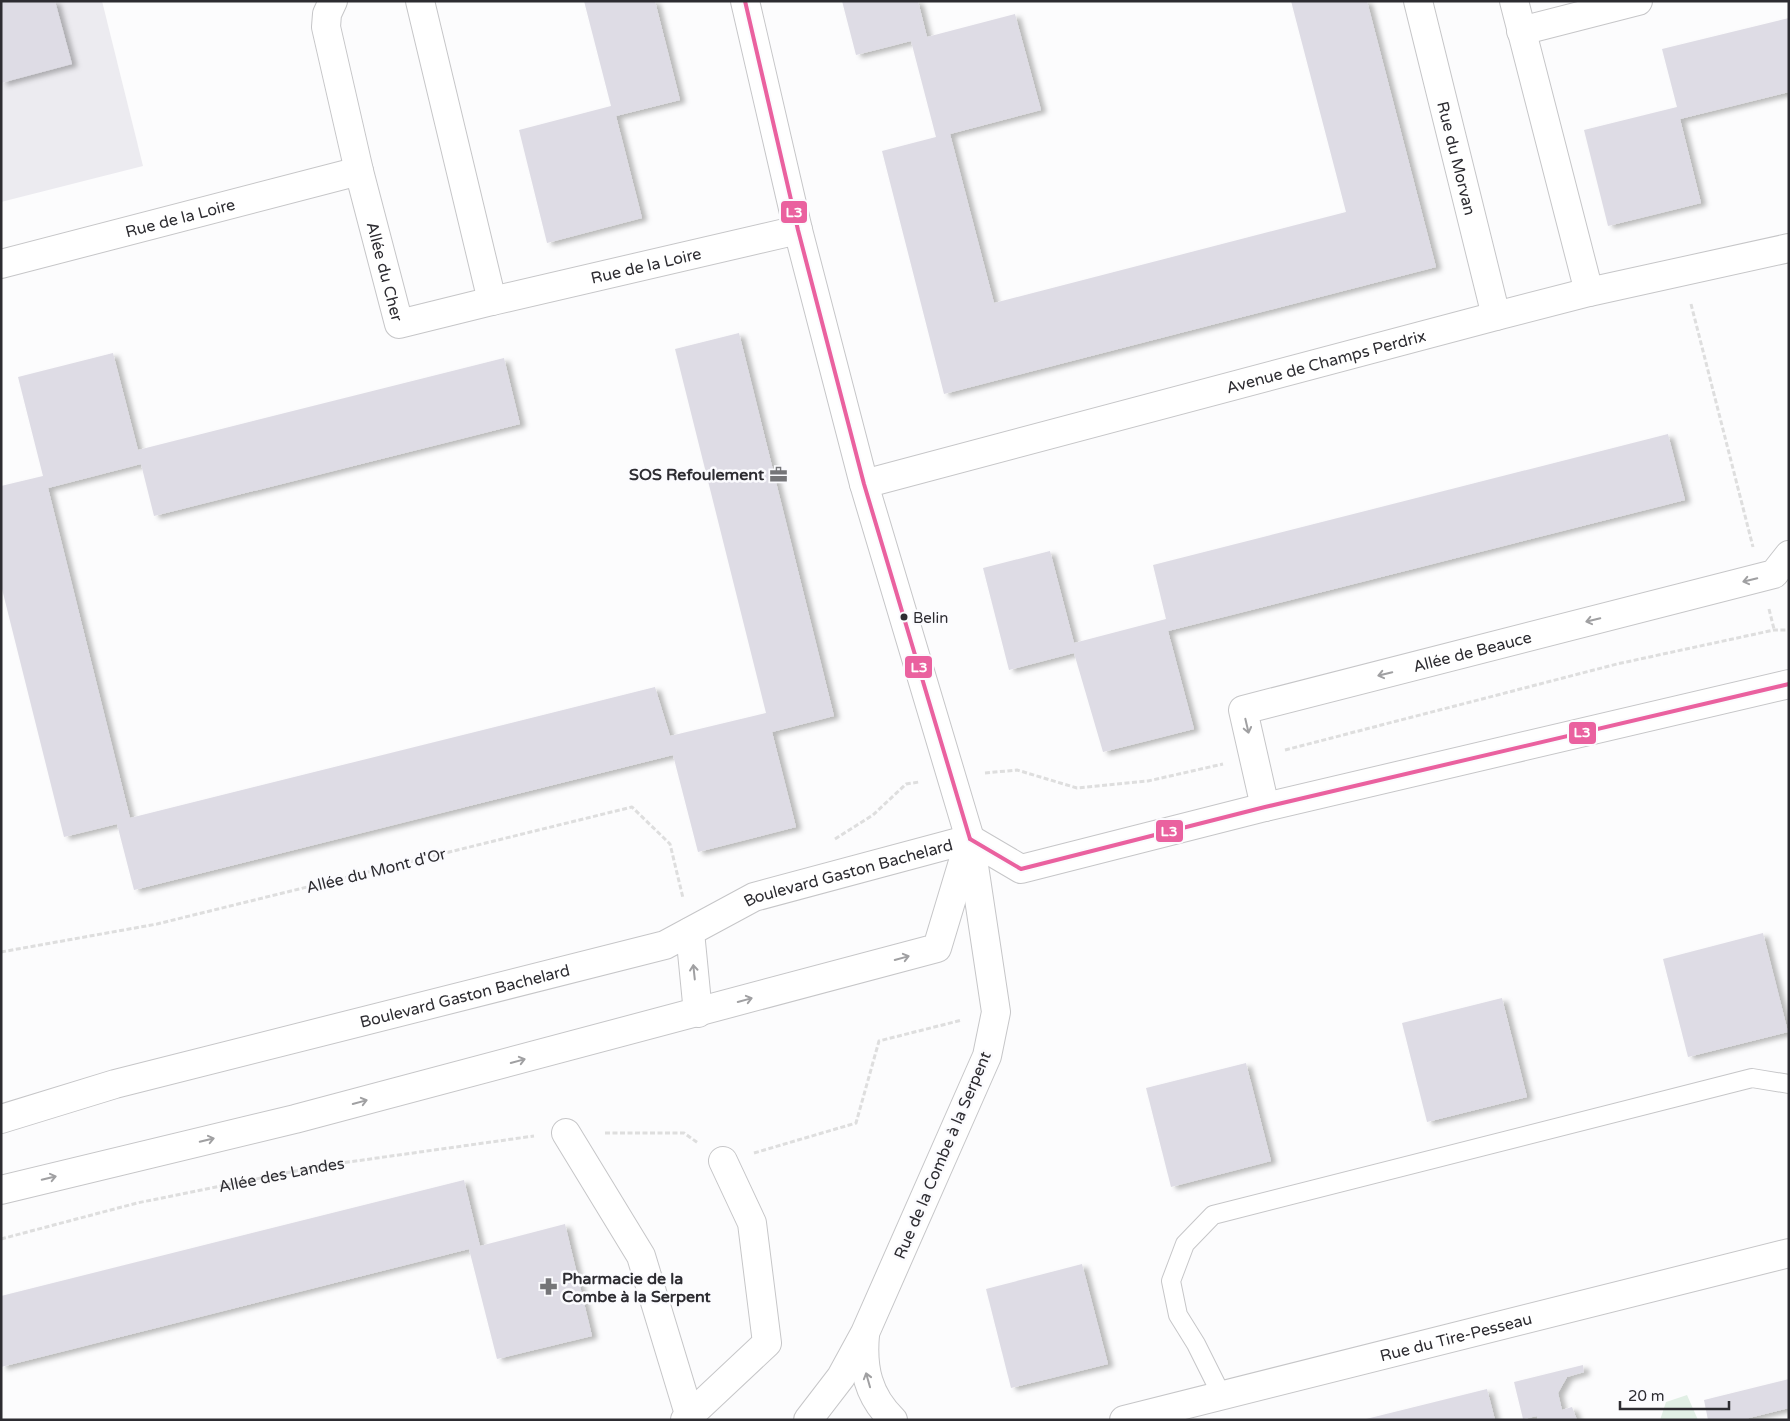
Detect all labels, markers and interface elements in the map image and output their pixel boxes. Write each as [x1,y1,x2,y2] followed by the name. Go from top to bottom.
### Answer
[1432,99,1480,218] street label: Rue du Morvan
[123,195,237,242] street label: Rue de la Loire
[780,200,808,224] line badge: L3
[786,204,803,221] text: L3
[362,220,407,325] street label: Allée du Cher
[589,244,703,289] street label: Rue de la Loire
[1224,326,1428,398] street label: Avenue de Champs Perdrix
[768,464,788,484] office icon: SOS Refoulement
[629,465,765,485] place label: SOS Refoulement
[1743,576,1759,585] one-way arrow
[913,609,948,627] place label: Belin
[899,612,909,622] marker: Belin
[1585,616,1601,626] one-way arrow
[1411,627,1534,677] street label: Allée de Beauce
[904,655,933,679] line badge: L3
[911,659,928,676] text: L3
[1377,669,1393,679] one-way arrow
[1243,717,1252,733] one-way arrow
[1568,721,1597,745] line badge: L3
[1574,724,1591,741] text: L3
[1155,819,1184,843] line badge: L3
[1161,823,1178,840] text: L3
[740,835,955,912] street label: Boulevard Gaston Bachelard
[304,844,449,898] street label: Allée du Mont d'Or
[894,952,910,962] one-way arrow
[358,960,572,1033] street label: Boulevard Gaston Bachelard
[689,965,699,981] one-way arrow
[737,995,753,1004] one-way arrow
[890,1049,996,1262] street label: Rue de la Combe à la Serpent
[509,1055,525,1065] one-way arrow
[352,1096,368,1106] one-way arrow
[198,1135,214,1144] one-way arrow
[217,1154,346,1197] street label: Allée des Landes
[40,1173,56,1183] one-way arrow
[562,1269,712,1307] place label: Pharmacie de la Combe à la Serpent
[538,1277,558,1297] pharmacy icon: Pharmacie de la Combe à la Serpent
[1378,1309,1534,1366] street label: Rue du Tire-Pesseau
[863,1372,872,1388] one-way arrow
[1620,1378,1729,1410] scale bar
[1628,1387,1665,1405] text: 20 m

